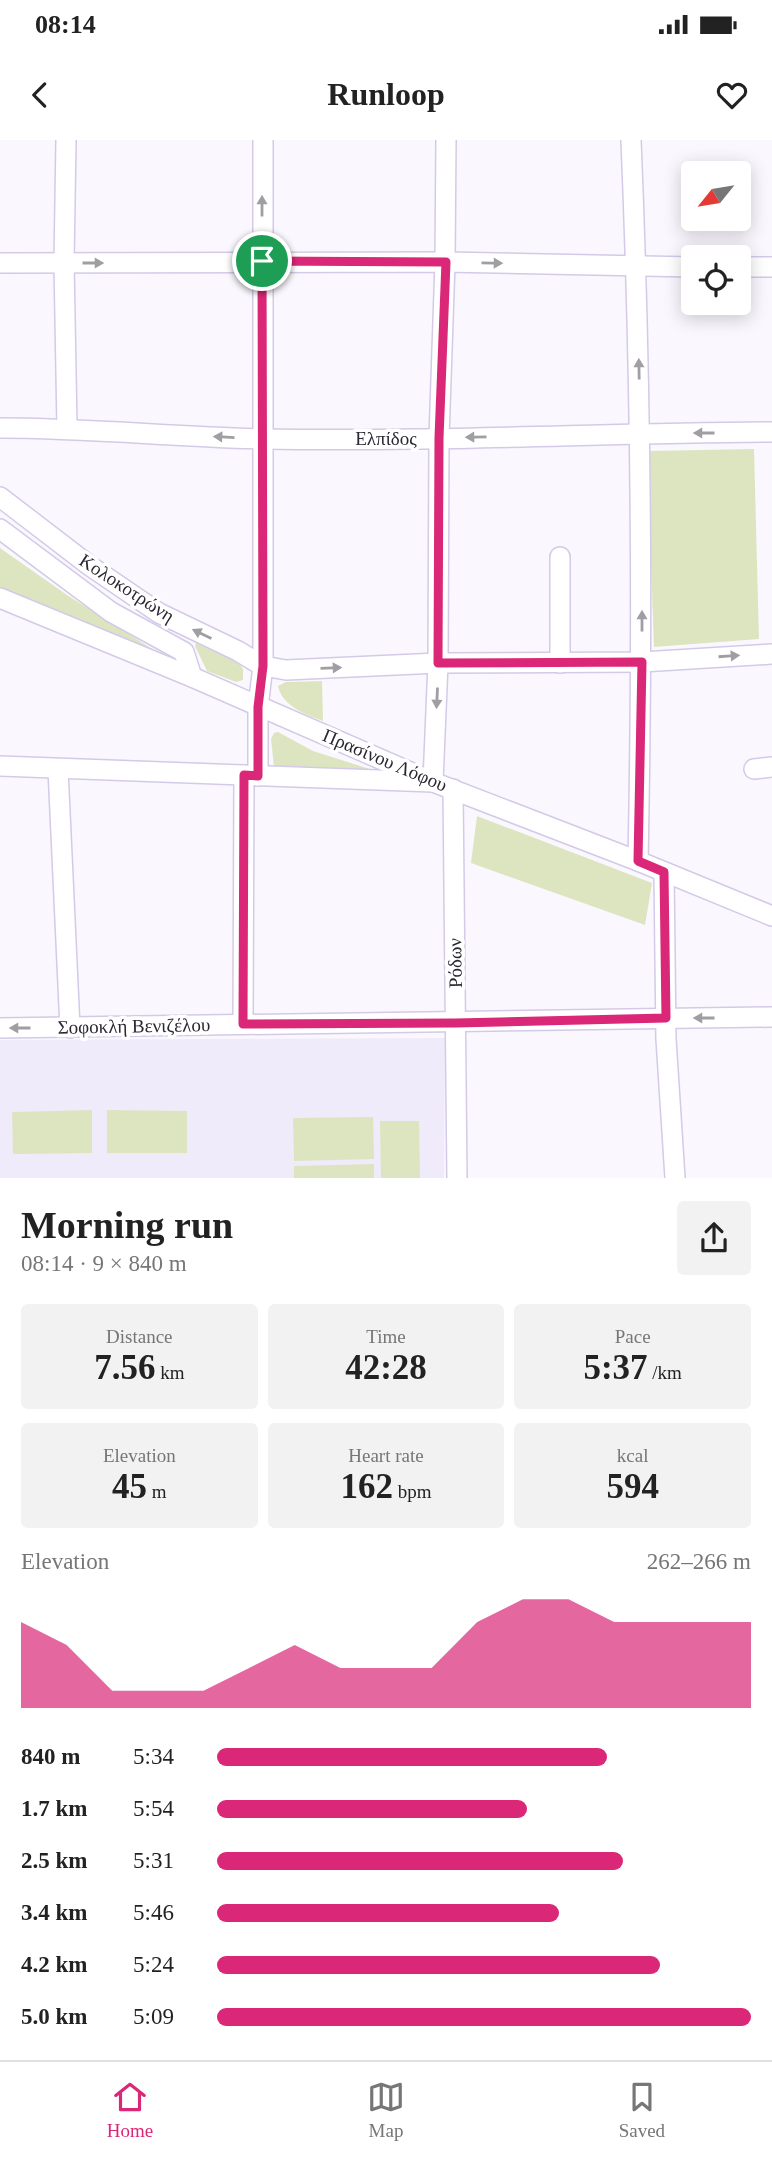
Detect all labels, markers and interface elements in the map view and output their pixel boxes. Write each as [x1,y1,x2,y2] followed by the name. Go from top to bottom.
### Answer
[35,10,96,39] text: 08:14
[21,76,59,114] icon: back
[327,76,445,112] text: Runloop
[713,76,751,114] icon: heart
[681,161,751,231] north arrow
[681,161,751,315] map controls
[256,194,268,216] one-way arrow
[232,231,292,291] pin
[243,242,281,280] icon: arrive
[681,245,751,315] button: locate
[82,257,104,269] one-way arrow
[481,258,503,269] one-way arrow
[633,358,644,380] one-way arrow
[693,427,715,438] one-way arrow
[355,428,417,449] street label: Ελπίδος
[213,431,235,442] one-way arrow
[465,432,487,443] one-way arrow
[76,550,178,626] street label: Κολοκοτρώνη
[636,610,647,632] one-way arrow
[192,628,213,639] one-way arrow
[719,651,741,662] one-way arrow
[320,662,342,673] one-way arrow
[431,687,442,709] one-way arrow
[320,724,450,796] street label: Πρασίνου Λόφου
[444,937,466,988] street label: Ρόδων
[693,1012,715,1024] one-way arrow
[58,1014,210,1038] street label: Σοφοκλή Βενιζέλου
[9,1022,31,1034] one-way arrow
[677,1201,751,1275] button: share
[21,1204,233,1246] text: Morning run
[21,1251,187,1276] text: 08:14 · 9 × 840 m
[106,1326,173,1347] text: Distance
[366,1326,406,1347] text: Time
[615,1326,651,1347] text: Pace
[94,1348,155,1387] text: 7.56
[345,1348,427,1387] text: 42:28
[583,1348,648,1387] text: 5:37
[155,1362,184,1383] text: km
[648,1362,682,1383] text: /km
[103,1445,176,1466] text: Elevation
[348,1445,424,1466] text: Heart rate
[617,1445,648,1466] text: kcal
[112,1467,147,1506] text: 45
[340,1467,393,1506] text: 162
[606,1467,659,1506] text: 594
[147,1481,167,1502] text: m
[393,1481,432,1502] text: bpm
[21,1549,109,1574] text: Elevation
[647,1549,751,1574] text: 262–266 m
[21,1744,80,1769] text: 840 m
[133,1744,174,1769] text: 5:34
[21,1796,87,1821] text: 1.7 km
[133,1796,174,1821] text: 5:54
[21,1848,87,1873] text: 2.5 km
[133,1848,174,1873] text: 5:31
[21,1900,87,1925] text: 3.4 km
[133,1900,174,1925] text: 5:46
[21,1952,87,1977] text: 4.2 km
[133,1952,174,1977] text: 5:24
[21,2004,87,2029] text: 5.0 km
[133,2004,174,2029] text: 5:09
[107,2078,153,2142] tab: Home
[367,2078,405,2142] tab: Map
[619,2078,665,2142] tab: Saved

